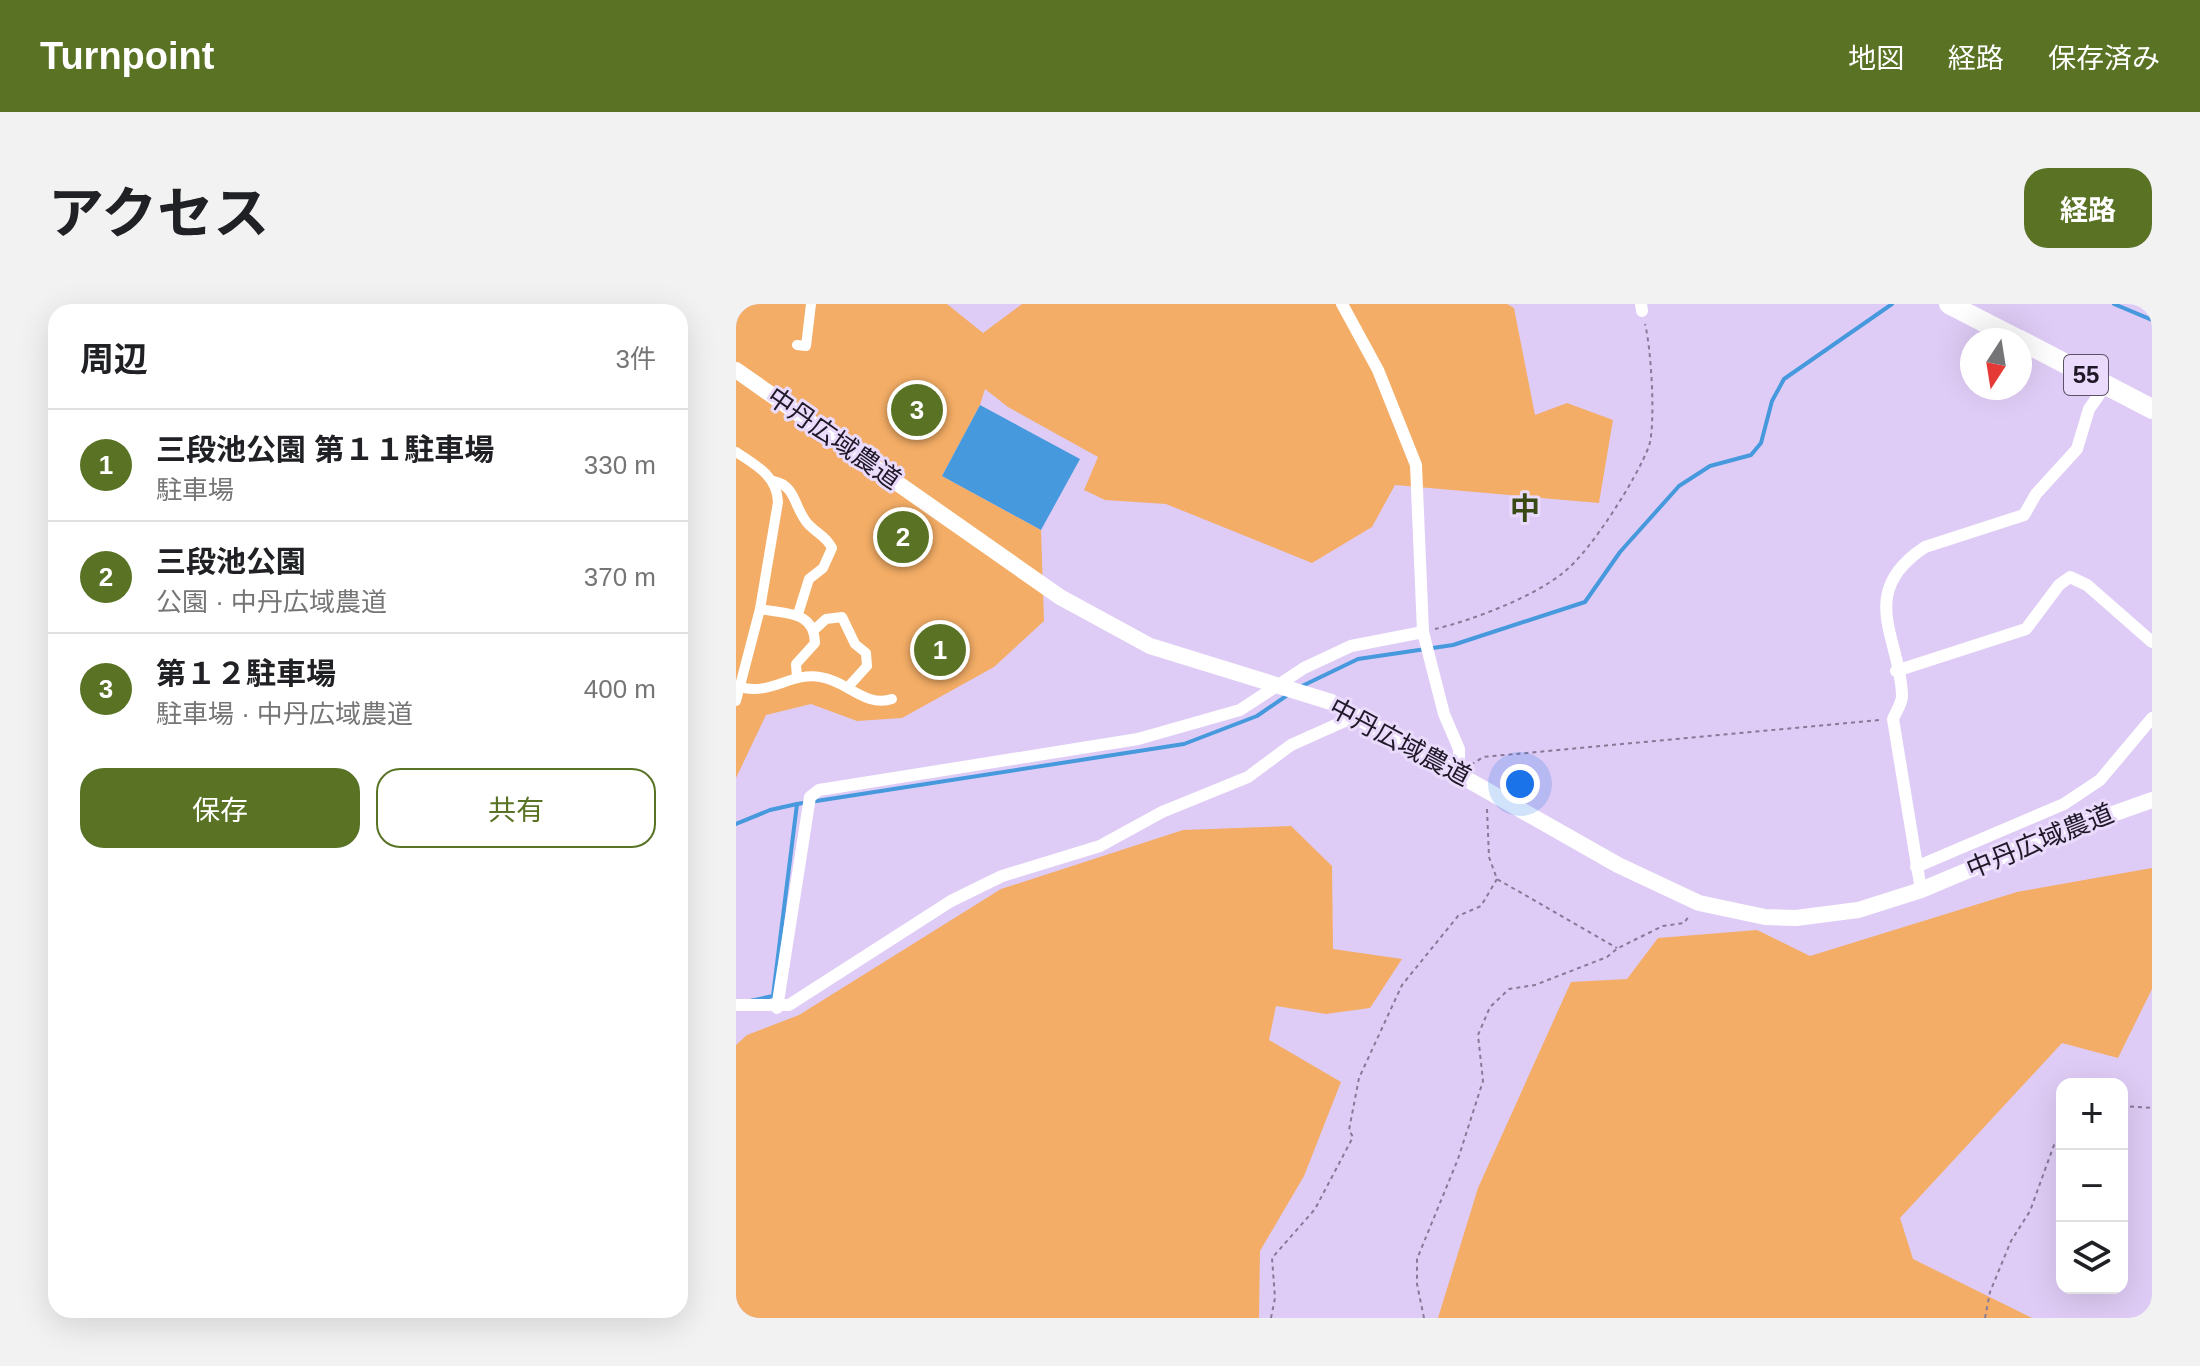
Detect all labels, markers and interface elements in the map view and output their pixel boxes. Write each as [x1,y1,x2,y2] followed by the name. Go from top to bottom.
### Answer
[40,35,214,77] text: Turnpoint
[1848,43,1904,74] text: 地図
[1948,43,2004,74] text: 経路
[2048,43,2160,74] text: 保存済み
[2024,168,2152,248] button: 経路
[48,182,269,245] text: アクセス
[1960,328,2032,400] north arrow
[80,340,148,378] text: 周辺
[616,344,656,374] text: 3件
[2064,355,2108,395] road number: 55
[891,380,943,440] pin: 3
[761,381,907,495] street label: 中丹広域農道
[156,433,494,466] text: 三段池公園 第１１駐車場
[99,450,113,480] text: 1
[584,450,656,480] text: 330 m
[156,475,234,505] text: 駐車場
[1510,492,1540,525] district label: 中
[877,507,929,567] pin: 2
[156,545,306,578] text: 三段池公園
[99,562,113,592] text: 2
[584,562,656,592] text: 370 m
[156,587,387,617] text: 公園 · 中丹広域農道
[914,620,966,680] pin: 1
[156,657,336,690] text: 第１２駐車場
[99,674,113,704] text: 3
[584,674,656,704] text: 400 m
[1324,692,1476,792] street label: 中丹広域農道
[156,699,413,729] text: 駐車場 · 中丹広域農道
[1500,764,1540,804] your location
[80,768,360,848] button: 保存
[376,768,656,848] button: 共有
[1962,798,2118,884] street label: 中丹広域農道
[2056,1078,2128,1294] map controls
[2056,1078,2128,1150] button: +
[2056,1150,2128,1222] button: −
[2056,1222,2128,1294] button: layers

